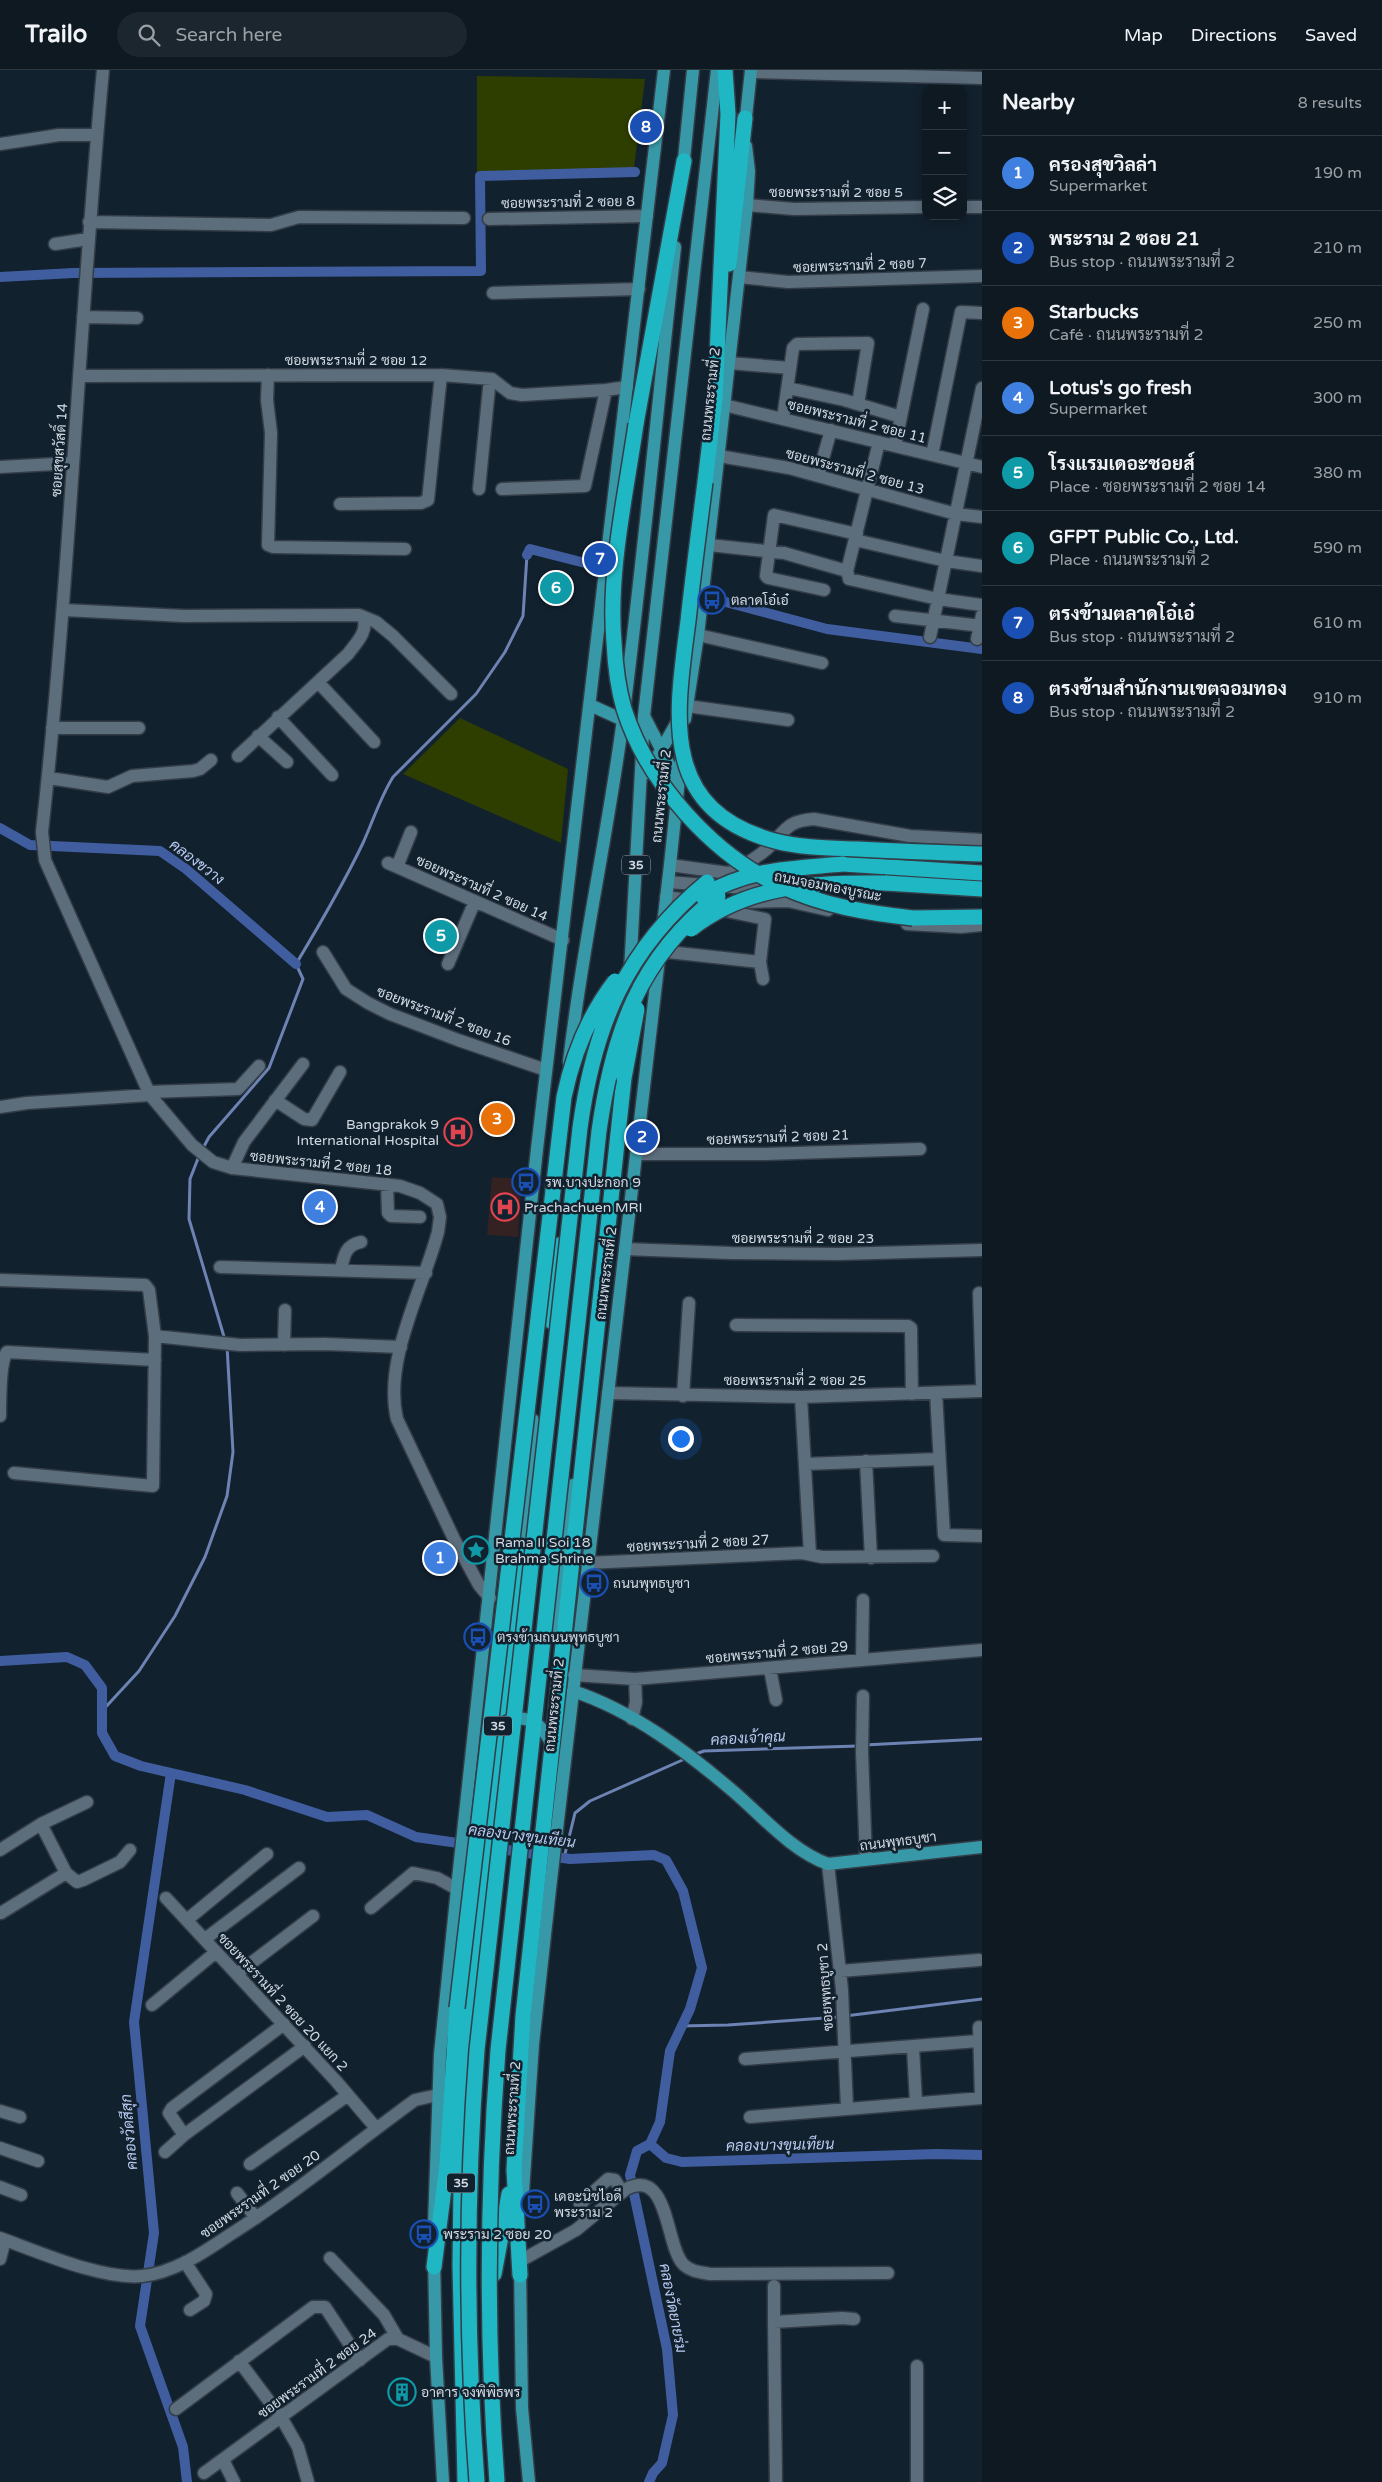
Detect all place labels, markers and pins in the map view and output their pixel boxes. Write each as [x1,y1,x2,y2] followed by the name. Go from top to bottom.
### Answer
[630,108,662,146] pin: 8
[584,540,616,578] pin: 7
[540,569,572,607] pin: 6
[697,585,727,615] bus stop icon: ตลาดโอ๋เอ๋
[731,592,790,609] place label: ตลาดโอ๋เอ๋
[425,917,457,955] pin: 5
[481,1100,513,1138] pin: 3
[297,1116,439,1149] place label: Bangprakok 9 International Hospital
[443,1117,473,1147] hospital icon: Bangprakok 9 International Hospital
[626,1118,658,1156] pin: 2
[511,1167,541,1197] bus stop icon: รพ.บางปะกอก 9
[545,1174,641,1191] place label: รพ.บางปะกอก 9
[304,1188,336,1226] pin: 4
[490,1192,520,1222] hospital icon: Prachachuen MRI
[524,1199,642,1216] place label: Prachachuen MRI
[495,1534,593,1567] place label: Rama II Soi 18 Brahma Shrine
[461,1535,491,1565] place icon: Rama II Soi 18 Brahma Shrine
[424,1539,456,1577] pin: 1
[579,1568,609,1598] bus stop icon: ถนนพุทธบูชา
[613,1575,690,1593] place label: ถนนพุทธบูชา
[463,1622,493,1652] bus stop icon: ตรงข้ามถนนพุทธบูชา
[497,1628,619,1647] place label: ตรงข้ามถนนพุทธบูชา
[554,2187,622,2221] place label: เดอะนิชไอดี พระราม 2
[520,2189,550,2219] bus stop icon: เดอะนิชไอดี พระราม 2
[409,2219,439,2249] bus stop icon: พระราม 2 ซอย 20
[443,2226,552,2243] place label: พระราม 2 ซอย 20
[387,2377,417,2407] building icon: อาคาร จงพิพิธพร
[421,2384,521,2401] place label: อาคาร จงพิพิธพร

